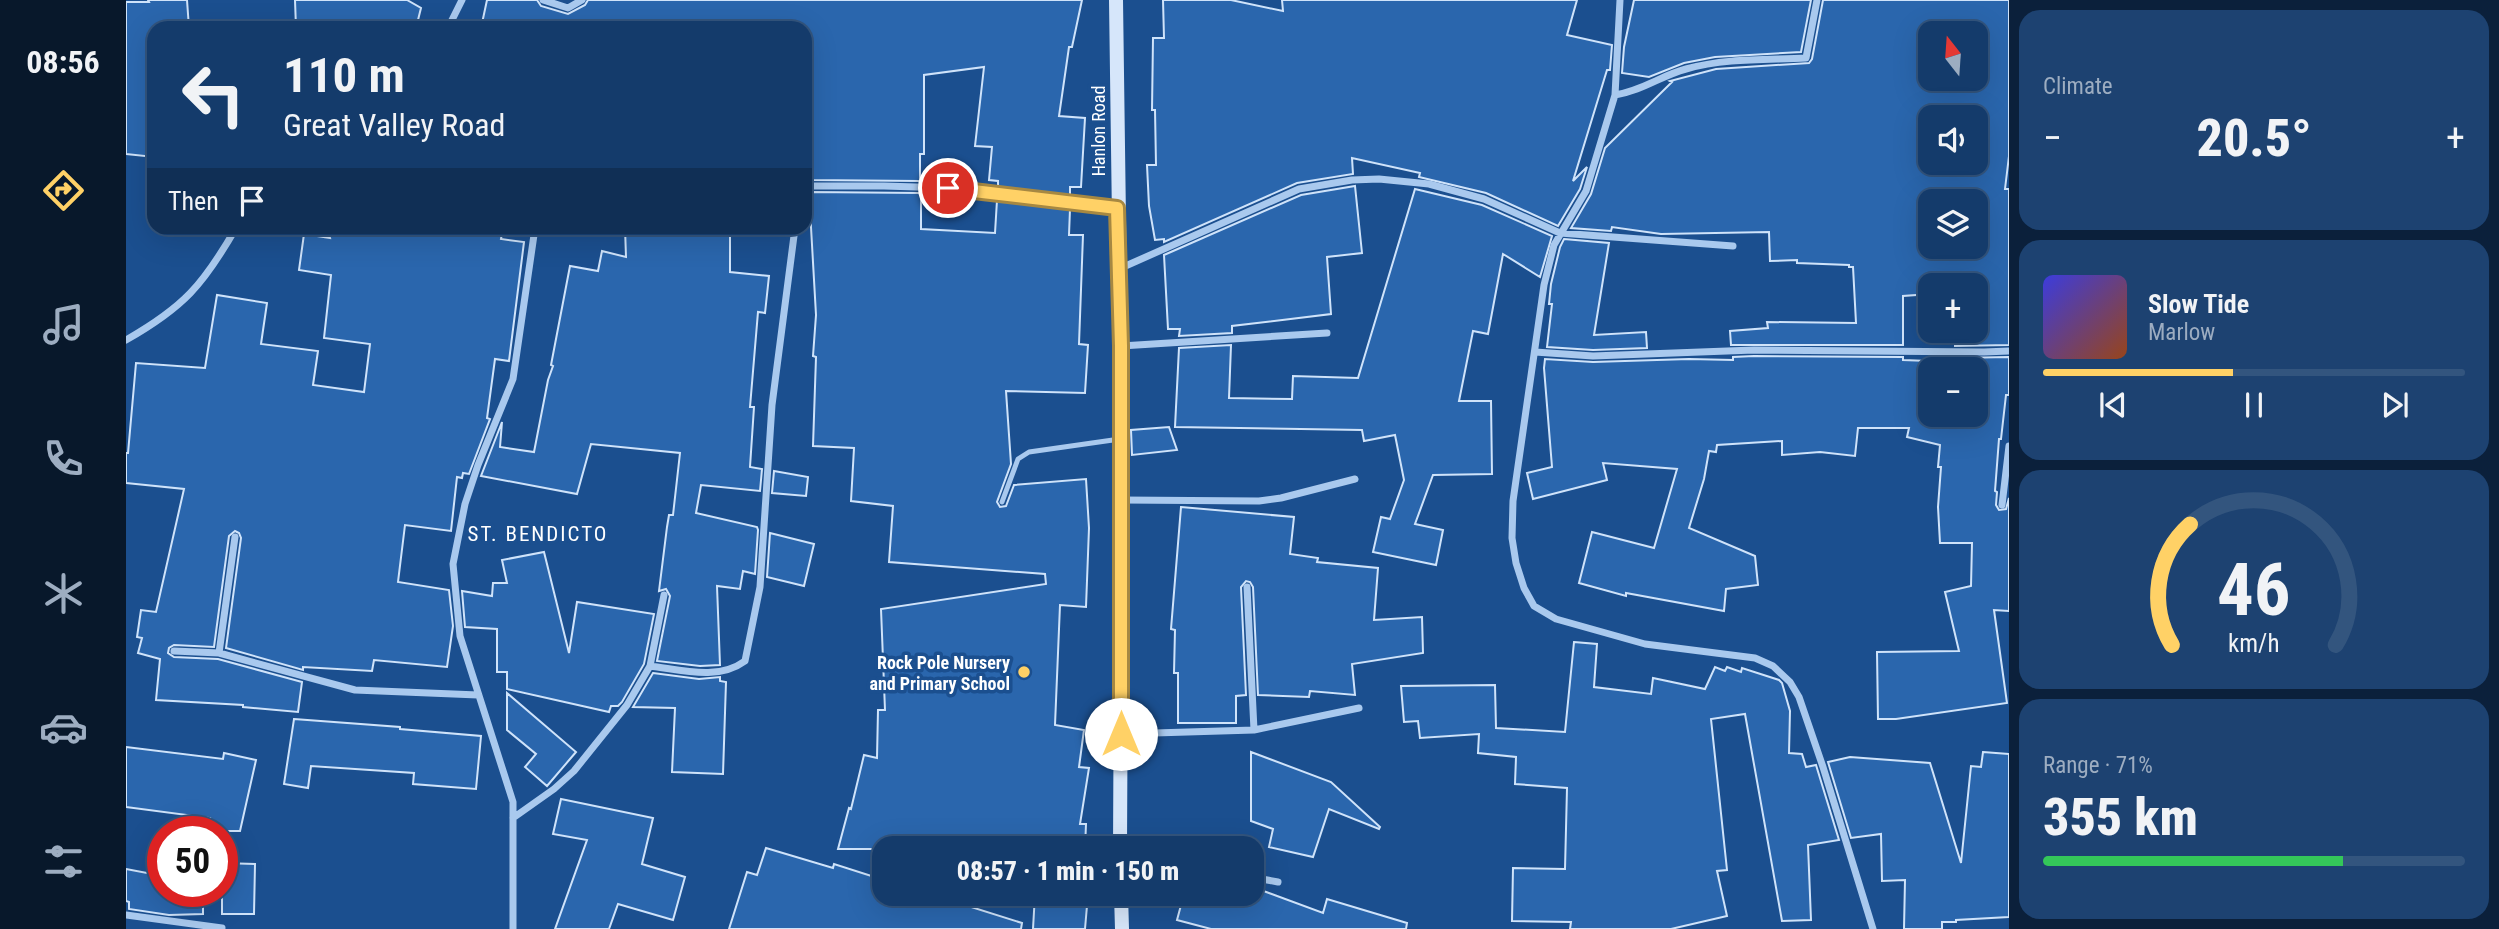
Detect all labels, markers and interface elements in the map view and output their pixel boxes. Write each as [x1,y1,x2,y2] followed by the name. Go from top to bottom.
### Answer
[1918,21,1988,91] north arrow
[1918,21,1988,427] map controls
[26,43,100,81] text: 08:56
[283,47,405,104] text: 110 m
[168,49,259,140] icon: left
[2043,73,2113,100] text: Climate
[1088,86,1109,176] street label: Hanlon Road
[1918,105,1988,175] button: sound
[283,106,505,144] text: Great Valley Road
[2196,108,2312,169] text: 20.5°
[2043,116,2062,160] text: −
[2446,116,2465,160] text: +
[918,158,978,218] pin
[39,166,88,215] icon: directions
[929,169,967,207] icon: arrive
[233,182,271,220] icon: arrive
[168,186,219,216] text: Then
[1918,189,1988,259] button: layers
[1918,273,1988,343] button: +
[2148,289,2249,319] text: Slow Tide
[39,300,88,349] icon: music
[2148,319,2215,346] text: Marlow
[1918,357,1988,427] button: −
[2094,386,2132,424] icon: previous
[2235,386,2273,424] icon: pause
[2376,386,2414,424] icon: next
[39,434,88,483] icon: phone
[468,522,608,546] district label: ST. BENDICTO
[2217,548,2291,634] text: 46
[39,569,88,618] icon: climate
[2228,629,2280,658] text: km/h
[869,652,1010,694] place label: Rock Pole Nursery and Primary School
[1016,664,1032,680] marker: Rock Pole Nursery and Primary School
[1084,697,1158,771] position arrow
[39,703,88,752] icon: car
[2043,752,2153,779] text: Range · 71%
[2043,787,2198,848] text: 355 km
[147,816,238,907] speed limit sign: 50
[39,837,88,886] icon: filters
[957,856,1179,886] text: 08:57 · 1 min · 150 m

